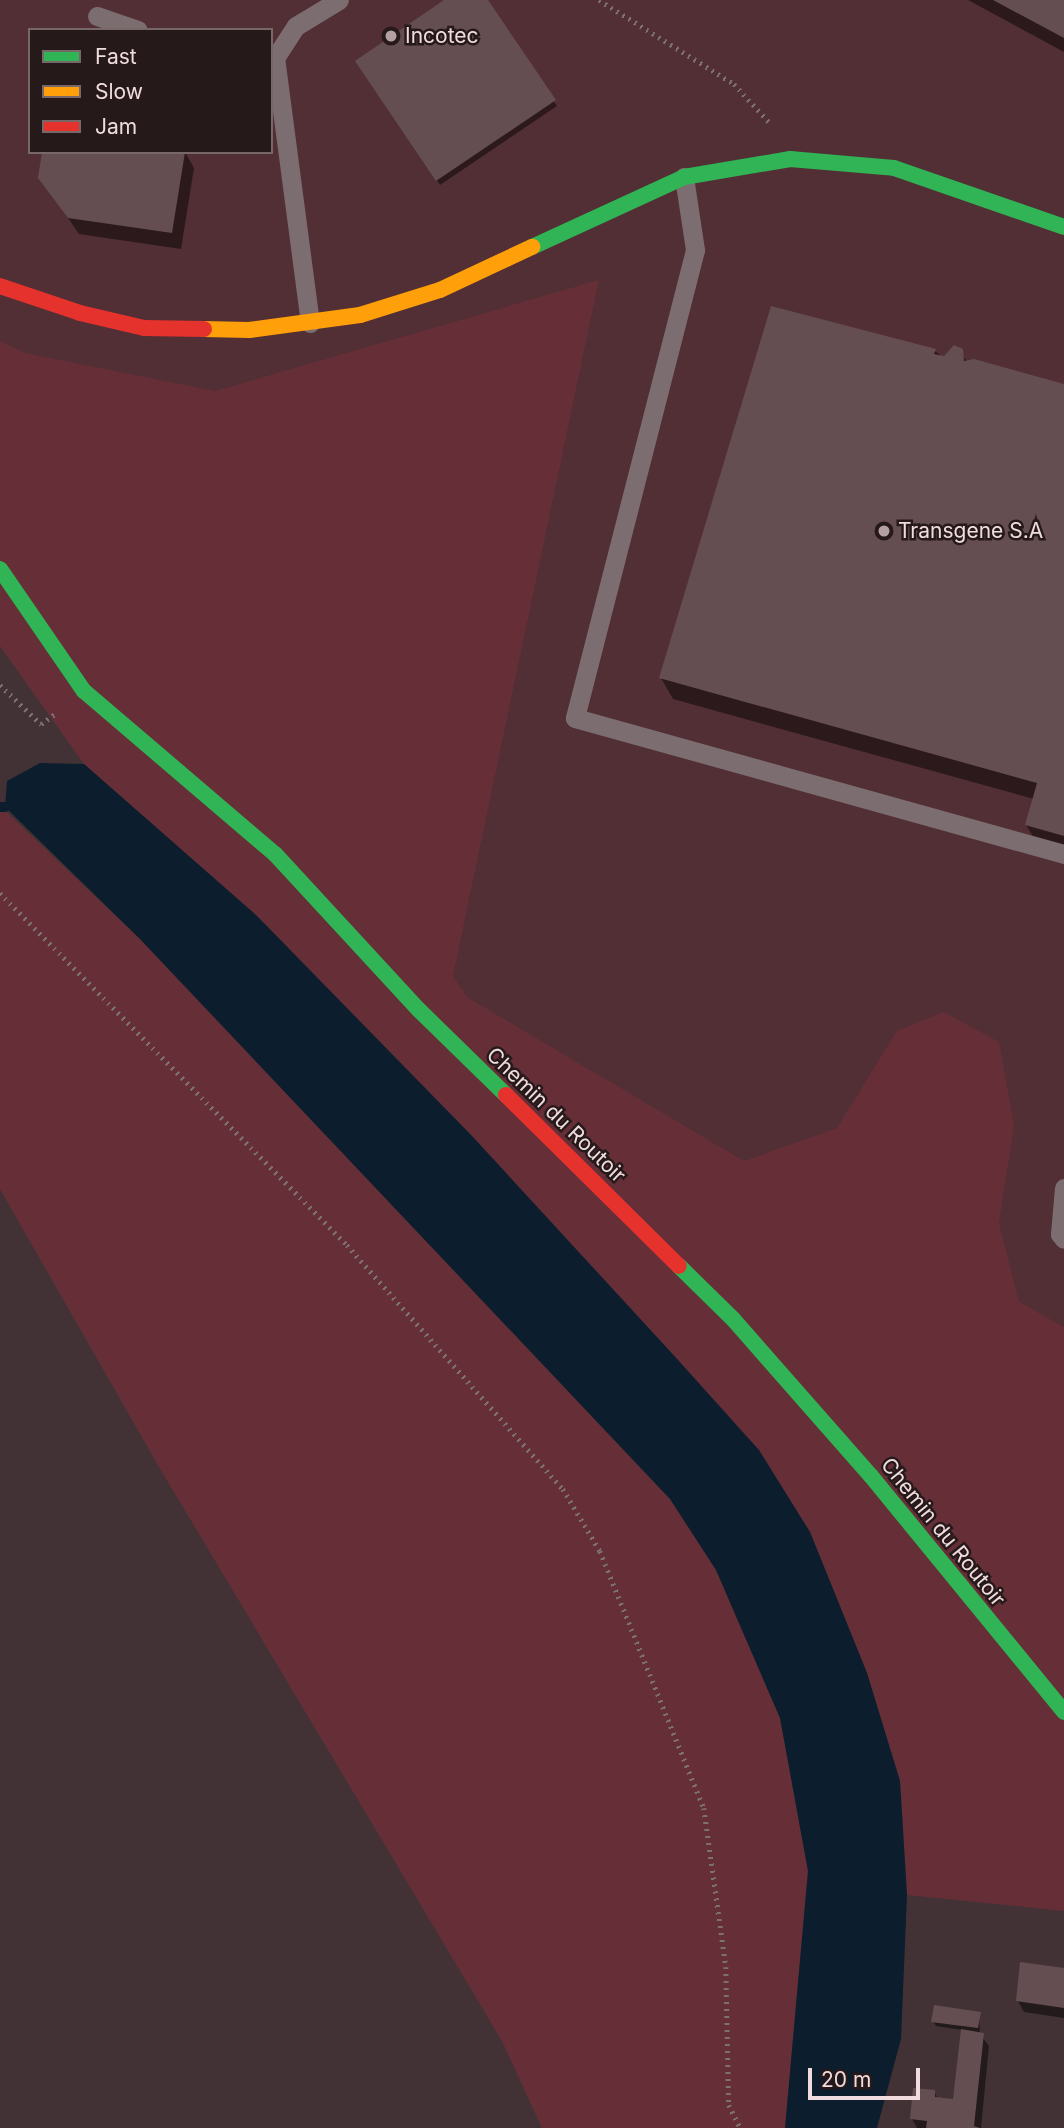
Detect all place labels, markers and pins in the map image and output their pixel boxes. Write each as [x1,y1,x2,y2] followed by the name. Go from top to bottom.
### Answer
[405,23,479,49] place label: Incotec
[383,28,399,44] marker: Incotec
[898,518,1043,544] place label: Transgene S.A
[876,523,892,539] marker: Transgene S.A

